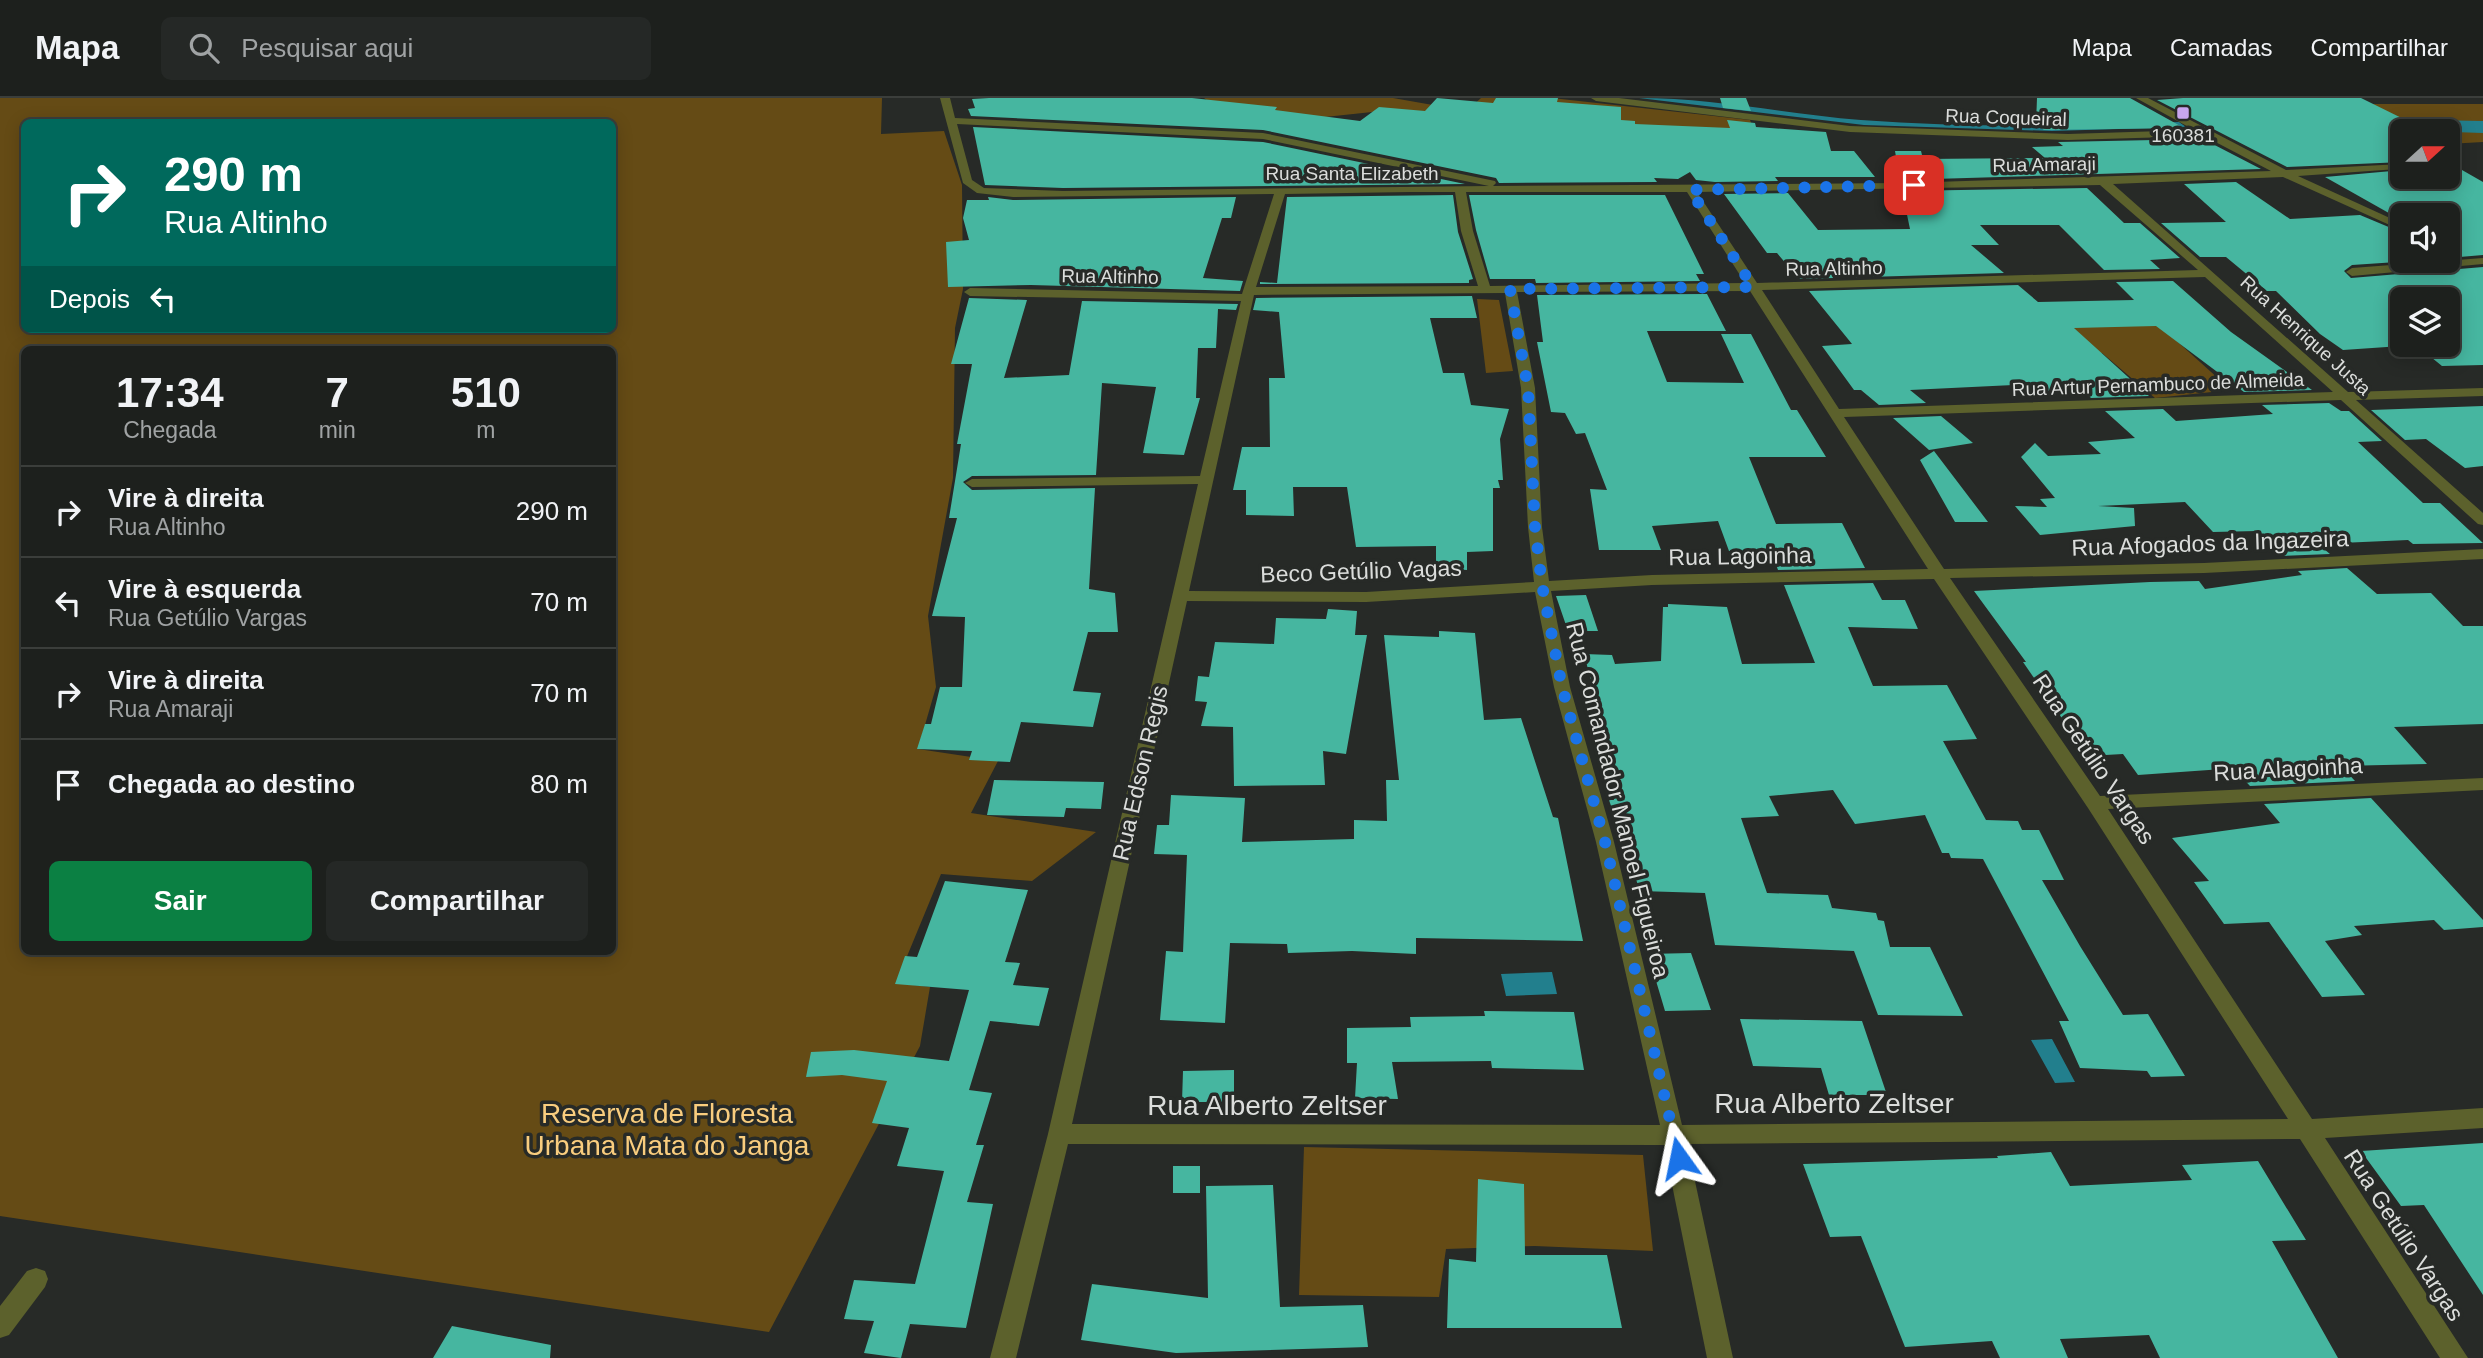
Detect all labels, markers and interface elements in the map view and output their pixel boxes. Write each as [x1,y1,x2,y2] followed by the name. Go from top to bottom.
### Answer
[161,17,651,80] search box
[35,29,119,66] text: Mapa
[185,29,223,67] icon: search
[241,33,413,63] text: Pesquisar aqui
[2072,34,2132,61] text: Mapa
[2170,34,2273,61] text: Camadas
[2311,34,2448,61] text: Compartilhar
[1945,105,2067,130] street label: Rua Coqueiral
[2175,105,2191,121] marker: 160381
[2390,119,2460,189] north arrow
[2390,119,2460,357] map controls
[2151,125,2215,146] place label: 160381
[49,147,140,238] icon: right
[164,147,303,201] text: 290 m
[1992,153,2096,176] street label: Rua Amaraji
[1884,155,1944,215] pin
[1265,163,1439,184] street label: Rua Santa Elizabeth
[1895,166,1933,204] icon: arrive
[2390,203,2460,273] button: sound
[164,204,328,240] text: Rua Altinho
[1785,257,1883,280] street label: Rua Altinho
[1061,265,1159,288] street label: Rua Altinho
[2236,271,2375,400] street label: Rua Henrique Justa
[144,280,182,318] icon: left
[49,284,130,314] text: Depois
[2390,287,2460,357] button: layers
[116,369,224,416] text: 17:34
[325,369,349,416] text: 7
[451,369,521,416] text: 510
[2011,369,2305,400] street label: Rua Artur Pernambuco de Almeida
[123,417,217,443] text: Chegada
[319,417,356,443] text: min
[476,417,495,443] text: m
[108,483,264,513] text: Vire à direita
[49,493,87,531] icon: right
[516,496,588,526] text: 290 m
[108,514,226,540] text: Rua Altinho
[2071,525,2349,561] street label: Rua Afogados da Ingazeira
[1668,542,1812,570] street label: Rua Lagoinha
[1260,554,1462,588] street label: Beco Getúlio Vagas
[108,574,301,604] text: Vire à esquerda
[49,584,87,622] icon: left
[530,587,588,617] text: 70 m
[108,605,307,631] text: Rua Getúlio Vargas
[1561,619,1675,981] street label: Rua Comandador Manoel Figueiroa
[108,665,264,695] text: Vire à direita
[2028,669,2160,849] street label: Rua Getúlio Vargas
[49,675,87,713] icon: right
[530,678,588,708] text: 70 m
[1107,683,1173,863] street label: Rua Edson Regis
[108,696,233,722] text: Rua Amaraji
[2213,752,2364,786] street label: Rua Alagoinha
[49,766,87,804] icon: arrive
[108,769,355,799] text: Chegada ao destino
[530,769,588,799] text: 80 m
[49,861,312,941] button: Sair
[326,861,588,941] button: Compartilhar
[1714,1088,1954,1119] street label: Rua Alberto Zeltser
[1147,1090,1387,1121] street label: Rua Alberto Zeltser
[525,1098,810,1161] park label: Reserva de Floresta Urbana Mata do Janga
[1642,1121,1716,1195] position arrow
[2339,1144,2469,1326] street label: Rua Getúlio Vargas

